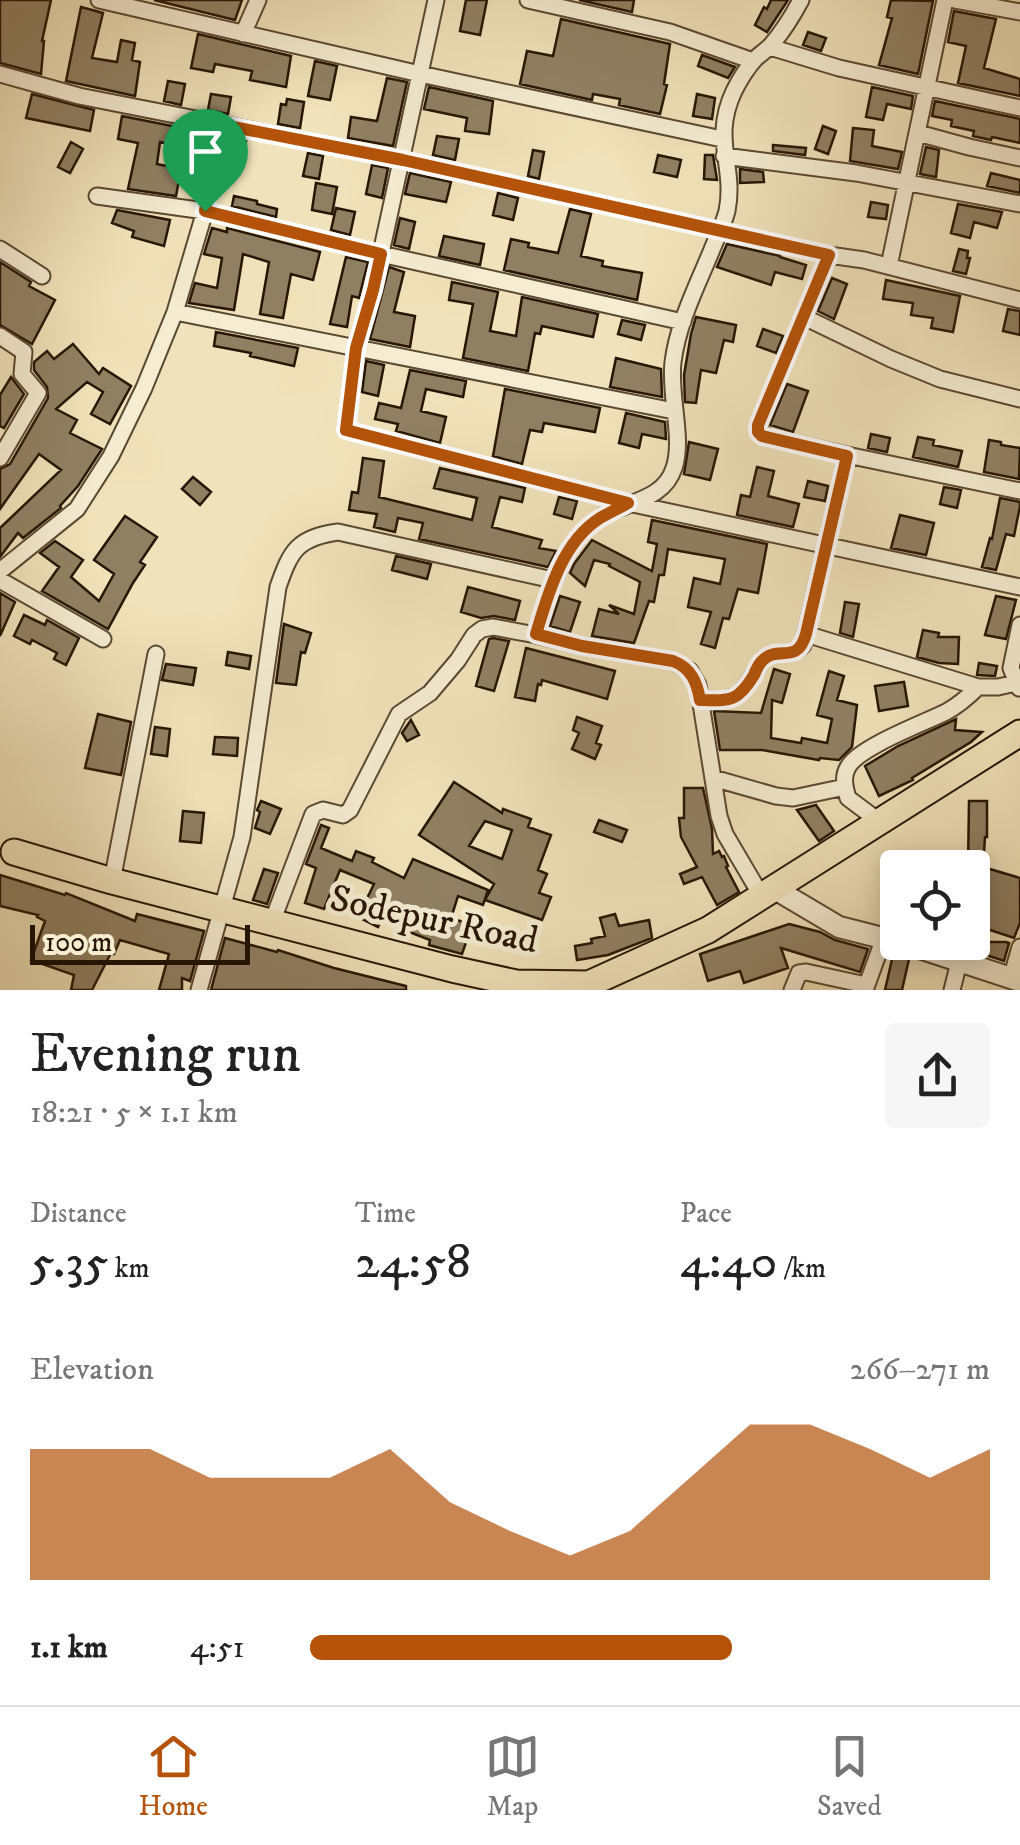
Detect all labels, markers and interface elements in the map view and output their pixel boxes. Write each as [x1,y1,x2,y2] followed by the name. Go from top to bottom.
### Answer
[163,109,248,212] pin
[178,124,233,179] icon: arrive
[880,850,990,960] map controls
[880,850,990,960] button: locate
[326,875,542,965] street label: Sodepur Road
[30,920,250,964] scale bar
[45,925,112,960] text: 100 m
[30,1021,301,1090] text: Evening run
[885,1023,990,1128] button: share
[30,1093,238,1133] text: 18:21 · 5 × 1.1 km
[30,1196,126,1231] text: Distance
[355,1196,416,1231] text: Time
[680,1196,732,1231] text: Pace
[30,1231,109,1294] text: 5.35
[355,1231,471,1294] text: 24:58
[680,1231,778,1294] text: 4:40
[109,1251,150,1286] text: km
[778,1251,826,1286] text: /km
[30,1350,154,1390] text: Elevation
[850,1350,990,1390] text: 266–271 m
[30,1628,108,1668] text: 1.1 km
[190,1628,244,1668] text: 4:51
[139,1729,208,1824] tab: Home
[485,1729,540,1824] tab: Map
[817,1729,881,1824] tab: Saved

